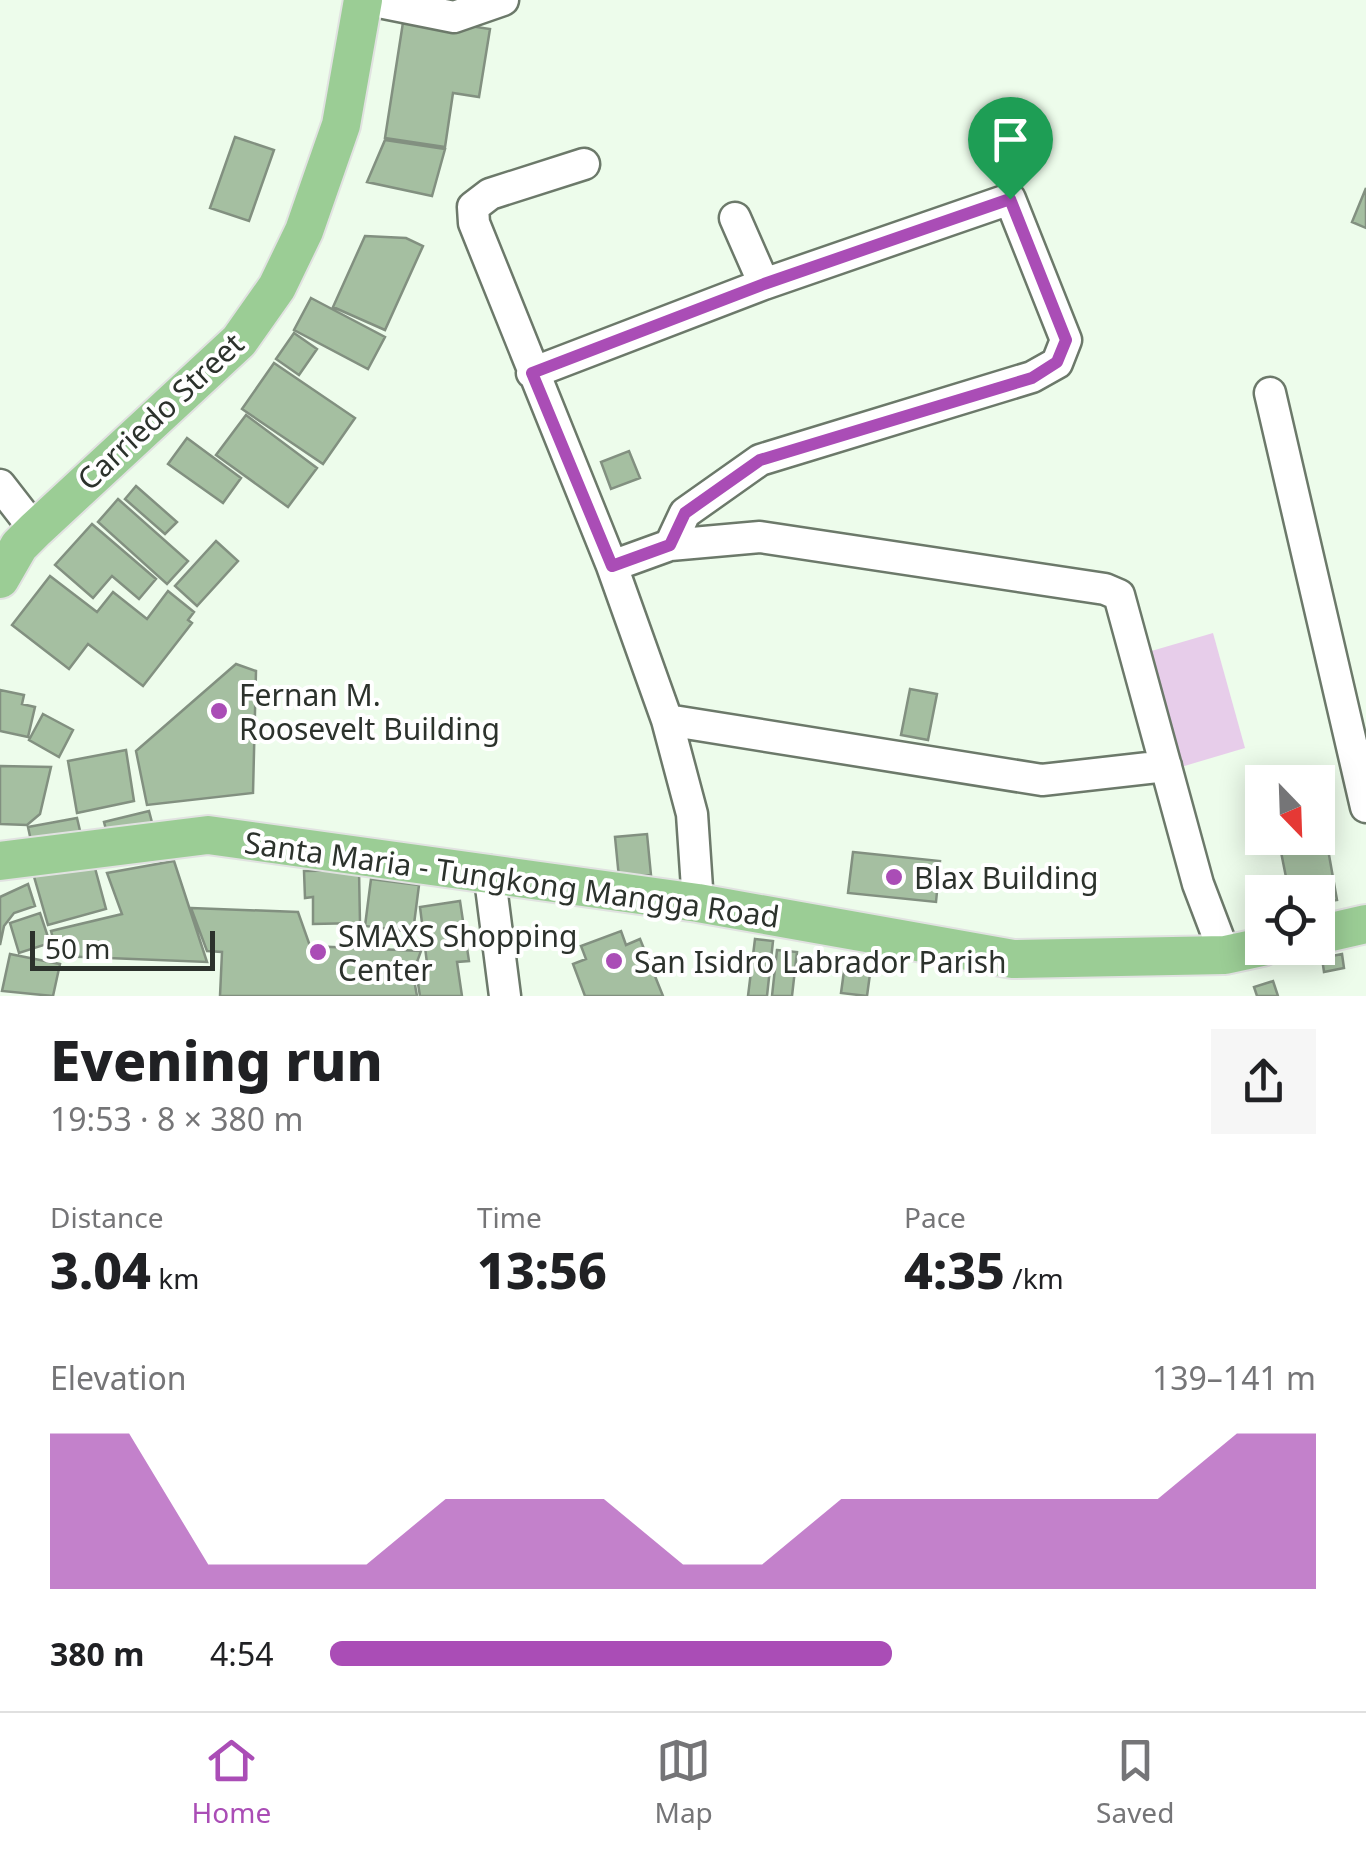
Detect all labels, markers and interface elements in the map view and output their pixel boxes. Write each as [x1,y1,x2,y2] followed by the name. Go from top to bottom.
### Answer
[968,97,1053,200] pin
[983,112,1038,167] icon: arrive
[68,323,252,499] street label: Carriedo Street
[239,674,500,749] place label: Fernan M. Roosevelt Building
[208,700,230,722] marker: Fernan M. Roosevelt Building
[1245,765,1335,855] north arrow
[1245,765,1335,965] map controls
[242,821,782,937] street label: Santa Maria - Tungkong Mangga Road
[914,857,1098,898] place label: Blax Building
[883,866,905,888] marker: Blax Building
[1245,875,1335,965] button: locate
[338,915,578,990] place label: SMAXS Shopping Center
[30,926,215,970] scale bar
[45,929,111,967] text: 50 m
[307,941,329,963] marker: SMAXS Shopping Center
[634,941,1007,982] place label: San Isidro Labrador Parish
[603,950,625,972] marker: San Isidro Labrador Parish
[50,1022,383,1097] text: Evening run
[1211,1029,1316,1134] button: share
[50,1097,303,1140] text: 19:53 · 8 × 380 m
[50,1198,163,1236] text: Distance
[477,1198,542,1236] text: Time
[904,1198,966,1236] text: Pace
[50,1236,151,1304] text: 3.04
[477,1236,607,1304] text: 13:56
[904,1236,1005,1304] text: 4:35
[151,1259,199,1297] text: km
[1005,1259,1064,1297] text: /km
[50,1356,187,1399] text: Elevation
[1152,1356,1316,1399] text: 139–141 m
[50,1632,144,1675] text: 380 m
[210,1632,274,1675] text: 4:54
[192,1733,271,1831] tab: Home
[655,1733,713,1831] tab: Map
[1096,1733,1174,1831] tab: Saved

